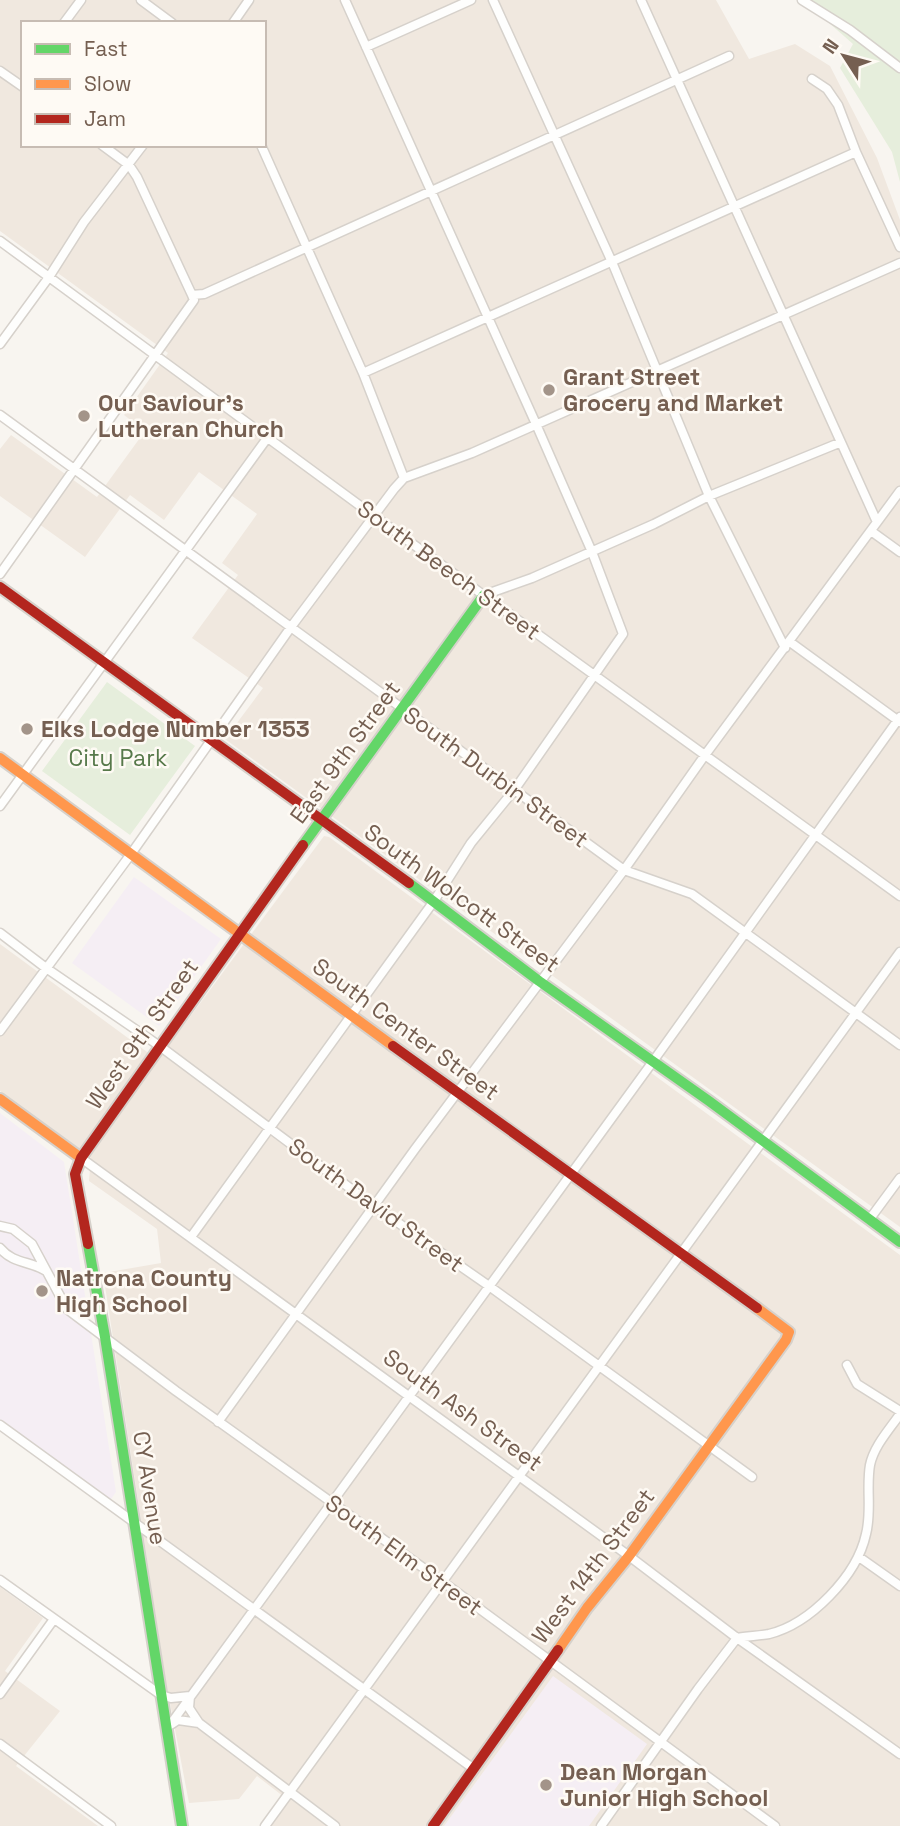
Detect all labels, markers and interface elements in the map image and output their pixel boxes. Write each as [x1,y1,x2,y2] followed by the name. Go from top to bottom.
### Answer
[21,21,266,147] legend
[809,21,879,91] north arrow
[817,34,845,59] text: N
[84,35,128,62] text: Fast
[84,70,132,97] text: Slow
[84,105,126,132] text: Jam
[563,362,783,418] place label: Grant Street Grocery and Market
[541,382,557,398] marker: Grant Street Grocery and Market
[98,388,284,444] place label: Our Saviour's Lutheran Church
[76,408,92,424] marker: Our Saviour's Lutheran Church
[351,493,547,647] street label: South Beech Street
[283,675,407,829] street label: East 9th Street
[397,700,595,854] street label: South Durbin Street
[41,714,310,744] place label: Elks Lodge Number 1353
[19,721,35,737] marker: Elks Lodge Number 1353
[69,743,167,773] park label: City Park
[358,817,566,979] street label: South Wolcott Street
[307,951,505,1107] street label: South Center Street
[79,953,205,1115] street label: West 9th Street
[282,1131,470,1279] street label: South David Street
[56,1263,232,1319] place label: Natrona County High School
[34,1283,50,1299] marker: Natrona County High School
[377,1342,549,1478] street label: South Ash Street
[126,1429,174,1547] street label: CY Avenue
[525,1482,661,1650] street label: West 14th Street
[319,1488,489,1622] street label: South Elm Street
[560,1757,768,1813] place label: Dean Morgan Junior High School
[538,1777,554,1793] marker: Dean Morgan Junior High School

